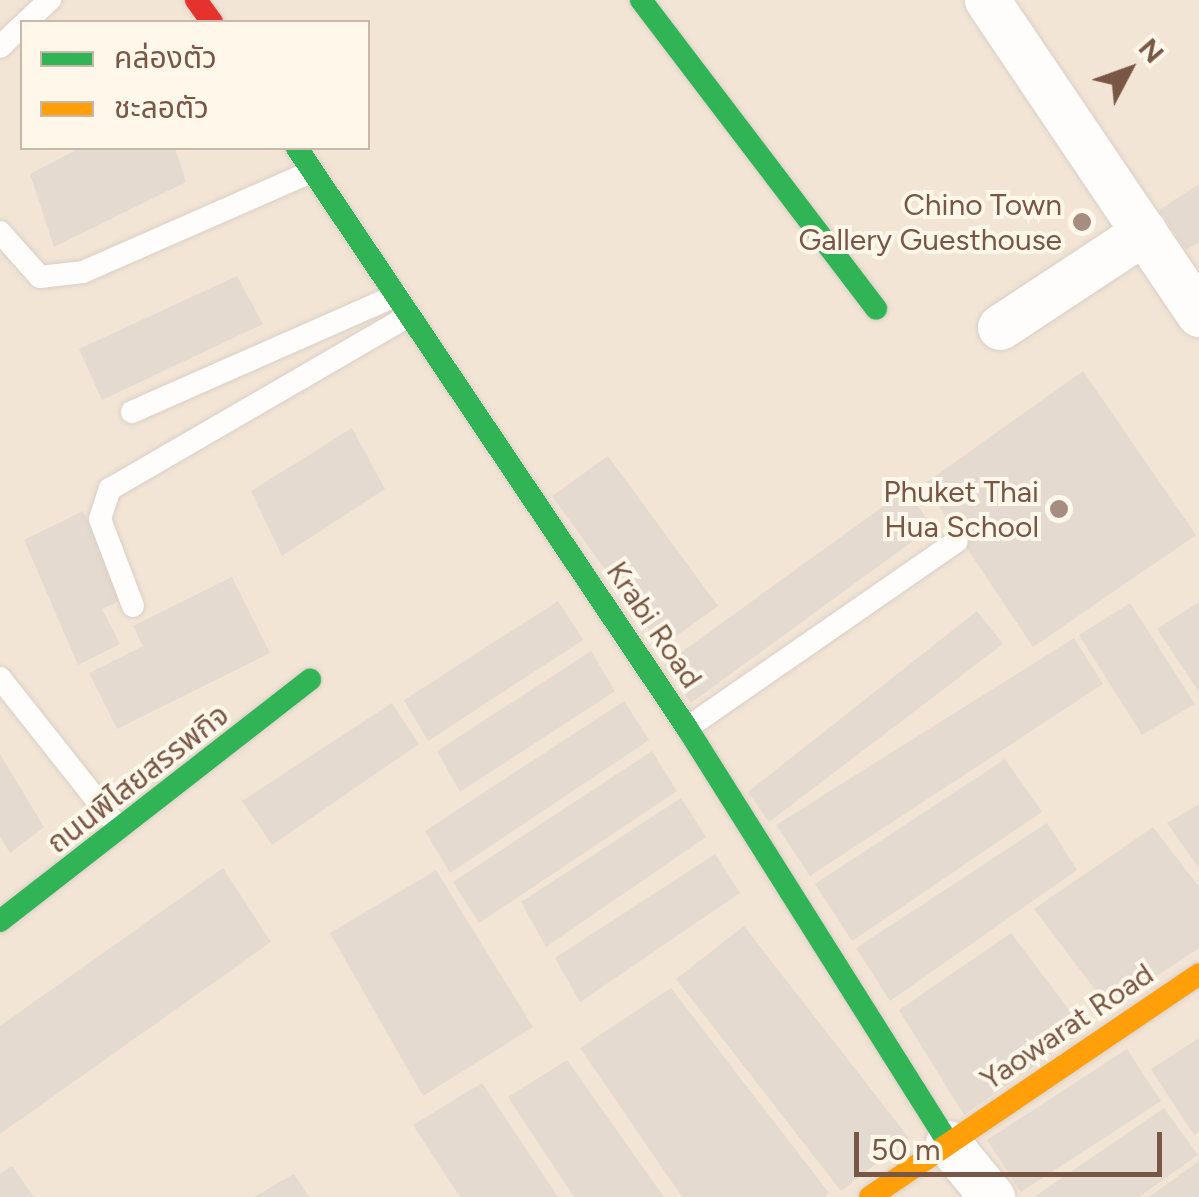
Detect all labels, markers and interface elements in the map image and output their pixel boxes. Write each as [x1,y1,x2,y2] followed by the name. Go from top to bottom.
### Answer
[20,20,370,150] legend
[1079,20,1179,120] north arrow
[1132,31,1172,70] text: N
[114,39,217,76] text: คล่องตัว
[114,89,209,126] text: ชะลอตัว
[799,187,1062,258] place label: Chino Town Gallery Guesthouse
[1071,211,1093,233] marker: Chino Town Gallery Guesthouse
[883,474,1039,544] place label: Phuket Thai Hua School
[1048,498,1070,520] marker: Phuket Thai Hua School
[599,555,709,695] street label: Krabi Road
[40,697,236,861] street label: ถนนพิไสยสรรพกิจ
[974,956,1160,1098] street label: Yaowarat Road
[859,1112,1166,1174] scale bar
[871,1131,940,1168] text: 50 m

